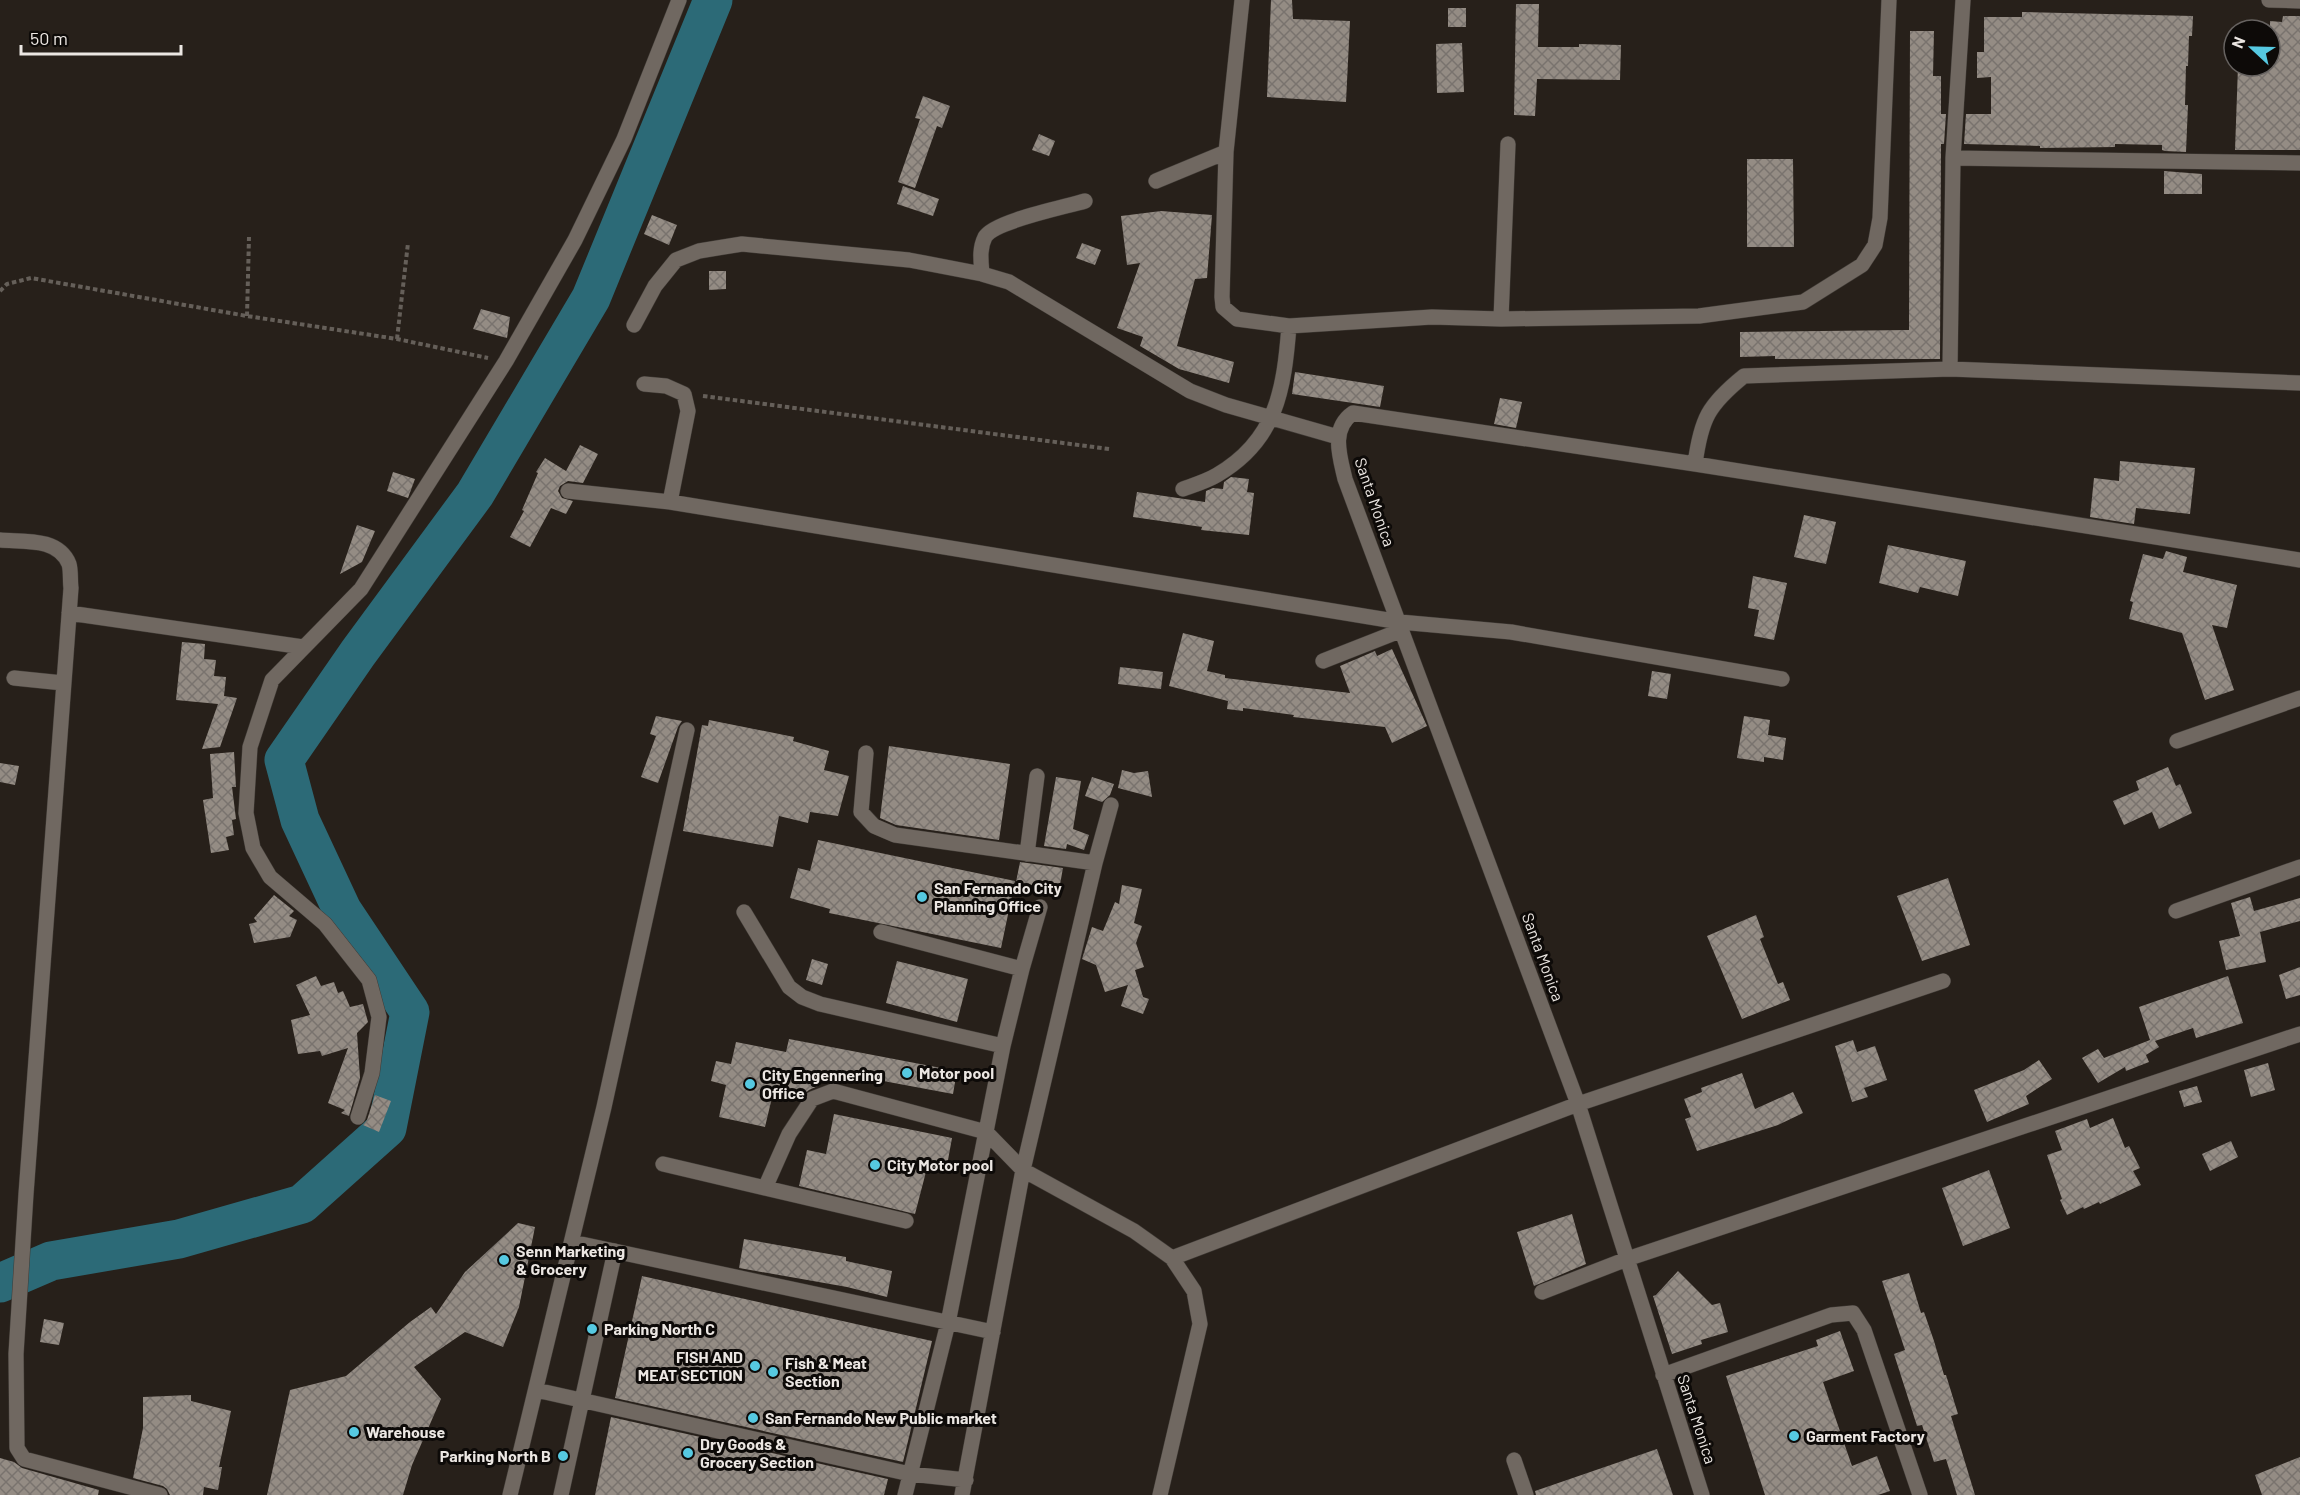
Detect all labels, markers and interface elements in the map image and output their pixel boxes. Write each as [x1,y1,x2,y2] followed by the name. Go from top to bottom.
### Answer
[21,18,182,56] scale bar
[2222,18,2282,78] north arrow
[30,27,68,49] text: 50 m
[2227,34,2248,51] text: N
[1351,455,1400,549] street label: Santa Monica
[934,878,1062,915] place label: San Fernando City Planning Office
[915,890,929,904] marker: San Fernando City Planning Office
[1519,910,1568,1004] street label: Santa Monica
[919,1063,994,1082] place label: Motor pool
[762,1065,883,1102] place label: City Engennering Office
[900,1066,914,1080] marker: Motor pool
[743,1077,757,1091] marker: City Engennering Office
[887,1155,993,1174] place label: City Motor pool
[868,1158,882,1172] marker: City Motor pool
[516,1241,625,1278] place label: Senn Marketing & Grocery
[497,1253,511,1267] marker: Senn Marketing & Grocery
[604,1319,715,1338] place label: Parking North C
[585,1322,599,1336] marker: Parking North C
[638,1347,743,1384] place label: FISH AND MEAT SECTION
[785,1353,867,1390] place label: Fish & Meat Section
[748,1359,762,1373] marker: FISH AND MEAT SECTION
[766,1365,780,1379] marker: Fish & Meat Section
[1674,1372,1721,1466] street label: Santa Monica
[765,1408,997,1427] place label: San Fernando New Public market
[746,1411,760,1425] marker: San Fernando New Public market
[366,1422,446,1441] place label: Warehouse
[347,1425,361,1439] marker: Warehouse
[1806,1426,1925,1445] place label: Garment Factory
[1787,1429,1801,1443] marker: Garment Factory
[700,1434,814,1471] place label: Dry Goods & Grocery Section
[440,1446,551,1465] place label: Parking North B
[681,1446,695,1460] marker: Dry Goods & Grocery Section
[556,1449,570,1463] marker: Parking North B

